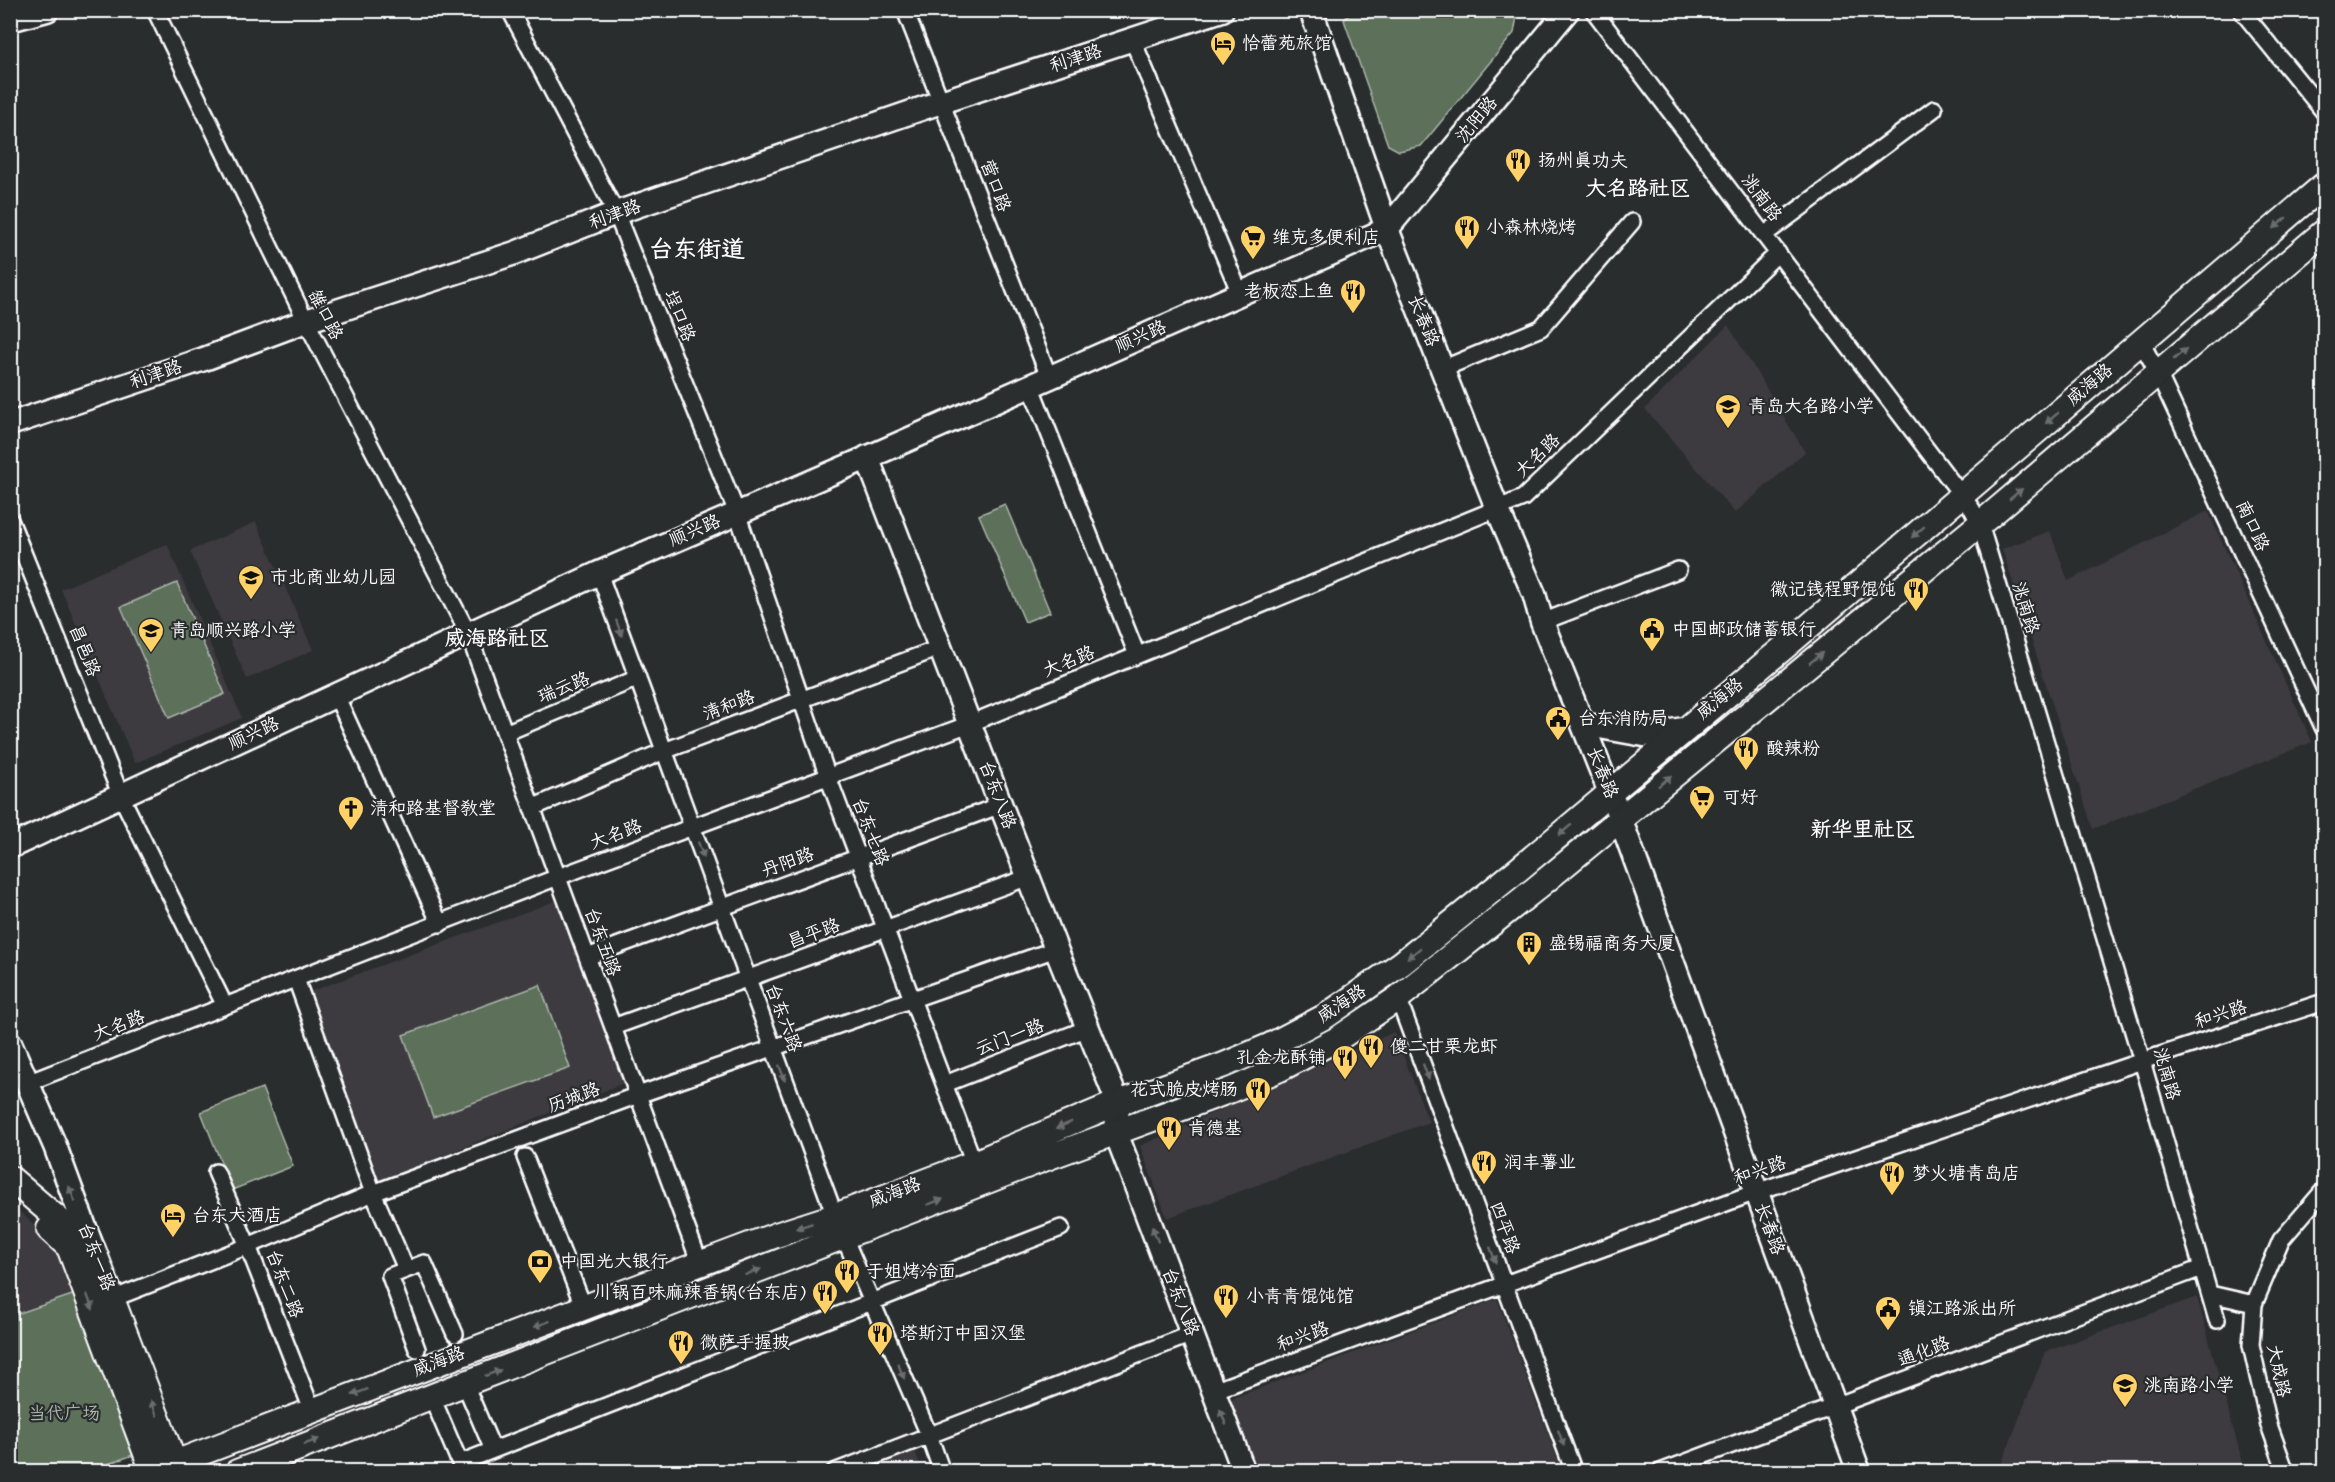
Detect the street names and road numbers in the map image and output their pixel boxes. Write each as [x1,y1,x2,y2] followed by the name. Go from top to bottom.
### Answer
[1047,39,1105,79] street label: 利津路
[1450,92,1504,148] street label: 沈阳路
[974,156,1016,216] street label: 营口路
[1735,169,1787,227] street label: 洮南路
[586,194,644,236] street label: 利津路
[302,285,348,345] street label: 雒口路
[658,286,700,346] street label: 埕口路
[1402,291,1444,351] street label: 长春路
[1111,315,1171,359] street label: 顺兴路
[127,355,185,395] street label: 利津路
[2062,358,2118,412] street label: 威海路
[1510,429,1566,483] street label: 大名路
[2230,496,2274,556] street label: 南口路
[665,509,725,553] street label: 顺兴路
[2006,579,2044,637] street label: 洮南路
[63,621,105,681] street label: 昌邑路
[1039,641,1099,683] street label: 大名路
[534,667,594,709] street label: 瑞云路
[1691,673,1749,725] street label: 威海路
[699,685,759,727] street label: 清和路
[224,712,284,756] street label: 顺兴路
[1581,743,1623,803] street label: 长春路
[973,757,1021,833] street label: 台东八路
[846,794,894,870] street label: 台东七路
[587,814,645,856] street label: 大名路
[759,842,817,884] street label: 丹阳路
[578,904,626,980] street label: 台东五路
[785,913,843,955] street label: 昌平路
[1313,979,1371,1029] street label: 威海路
[759,980,807,1056] street label: 台东六路
[2192,995,2250,1035] street label: 和兴路
[89,1005,149,1047] street label: 大名路
[972,1014,1048,1062] street label: 云门一路
[2147,1045,2185,1103] street label: 洮南路
[545,1077,603,1119] street label: 历城路
[1731,1151,1789,1191] street label: 和兴路
[865,1172,925,1214] street label: 威海路
[1483,1199,1525,1257] street label: 四平路
[1748,1200,1790,1258] street label: 长春路
[72,1219,120,1295] street label: 台东一路
[260,1246,308,1322] street label: 台东二路
[1156,1264,1204,1340] street label: 台东八路
[1274,1316,1332,1358] street label: 和兴路
[1894,1331,1954,1373] street label: 通化路
[409,1341,469,1383] street label: 威海路
[2261,1342,2295,1400] street label: 大成路

